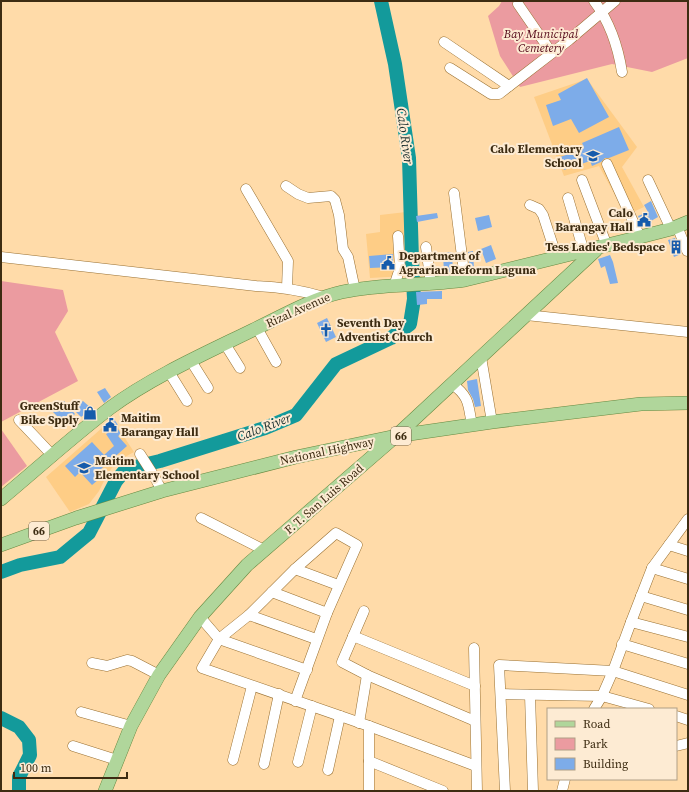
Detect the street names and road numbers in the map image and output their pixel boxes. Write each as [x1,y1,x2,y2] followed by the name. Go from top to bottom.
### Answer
[263,289,333,331] street label: Rizal Avenue
[391,427,411,445] road number: 66
[279,433,376,469] street label: National Highway
[281,460,367,538] street label: F. T. San Luis Road
[29,522,49,540] road number: 66

